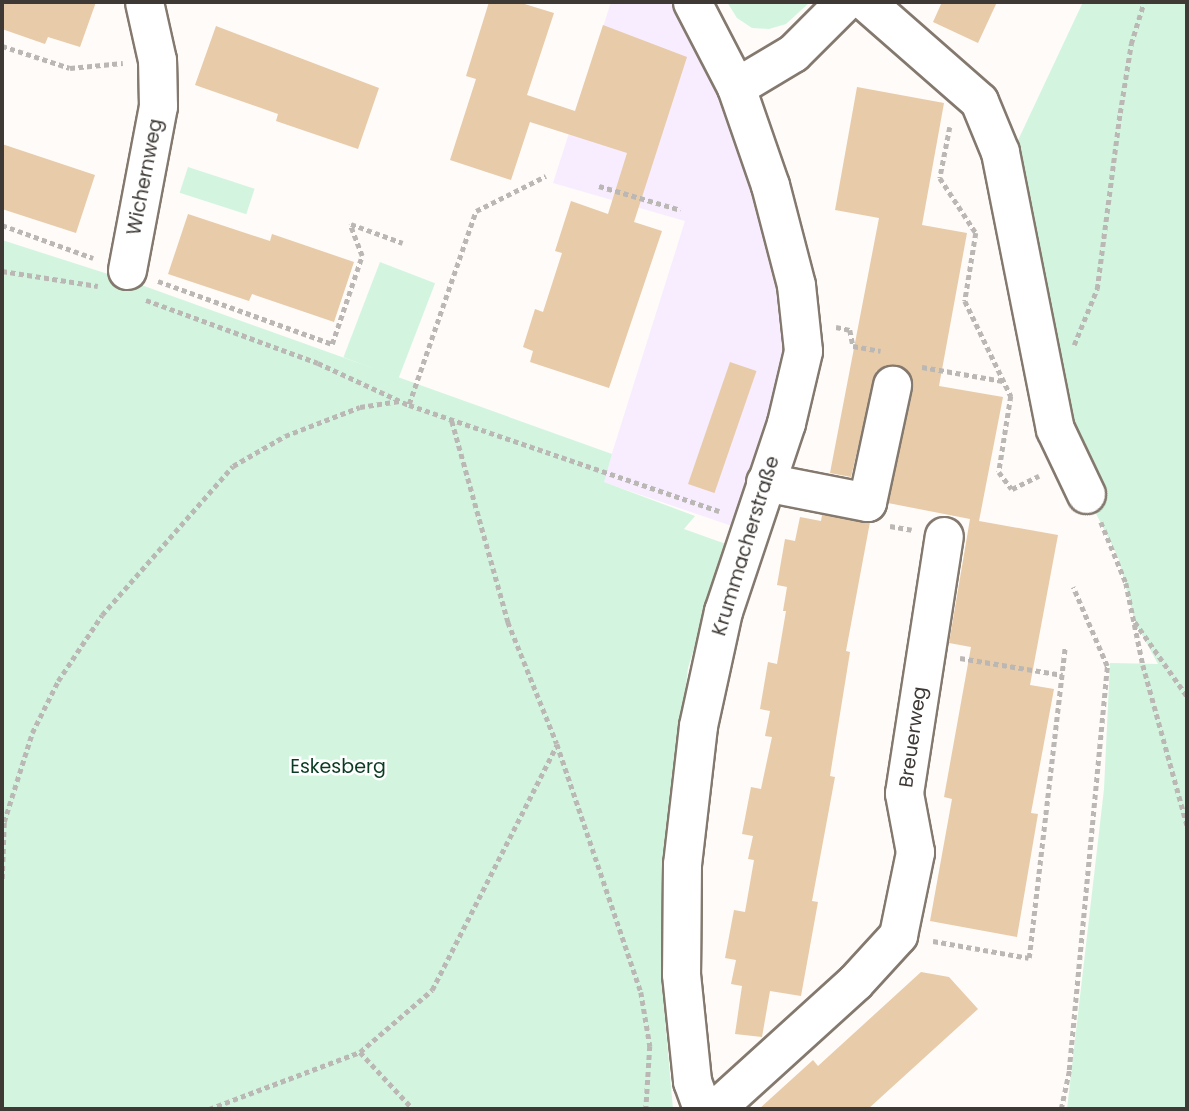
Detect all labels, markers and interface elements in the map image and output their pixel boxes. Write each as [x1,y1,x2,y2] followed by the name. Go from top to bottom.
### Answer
[123,117,167,237] street label: Wichernweg
[708,453,784,639] street label: Krummacherstraße
[895,685,931,789] street label: Breuerweg
[290,756,386,778] park label: Eskesberg

